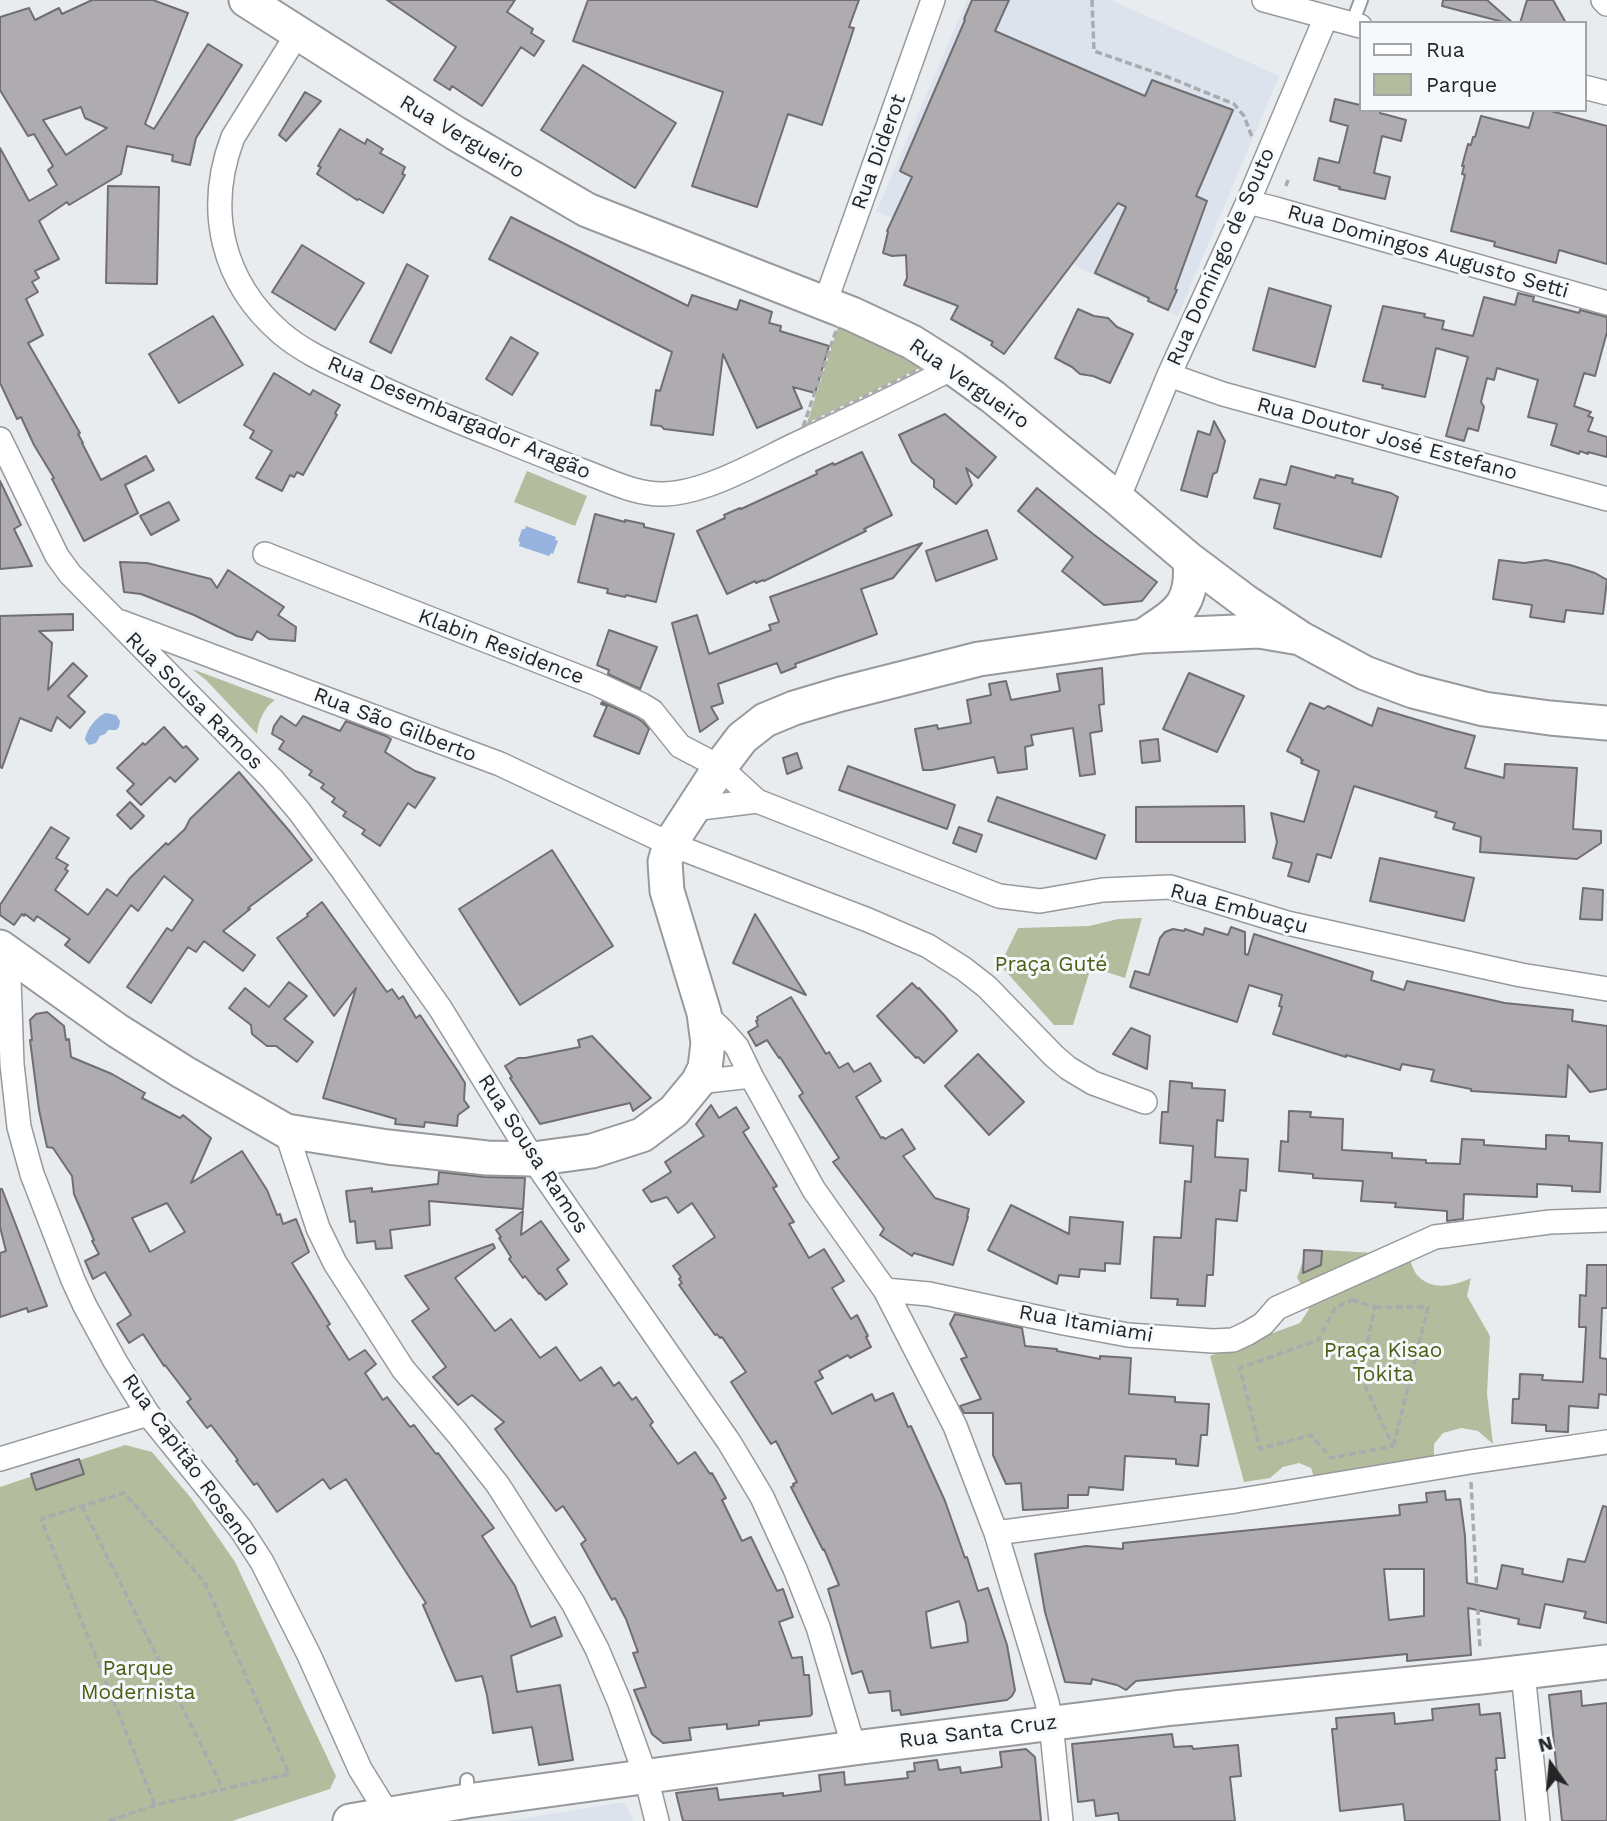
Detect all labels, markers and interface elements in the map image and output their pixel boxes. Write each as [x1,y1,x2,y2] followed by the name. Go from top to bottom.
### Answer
[1358,21,1586,112] legend
[1426,37,1465,62] text: Rua
[1426,72,1497,97] text: Parque
[395,90,529,184] street label: Rua Vergueiro
[846,91,912,213] street label: Rua Diderot
[1162,144,1280,370] street label: Rua Domingo de Souto
[1284,200,1572,304] street label: Rua Domingos Augusto Setti
[904,333,1034,435] street label: Rua Vergueiro
[324,351,594,485] street label: Rua Desembargador Aragão
[1254,392,1520,486] street label: Rua Doutor José Estefano
[415,604,587,690] street label: Klabin Residence
[120,627,268,775] street label: Rua Sousa Ramos
[310,682,480,768] street label: Rua São Gilberto
[1167,878,1311,940] street label: Rua Embuaçu
[995,952,1107,978] park label: Praça Guté
[472,1070,594,1238] street label: Rua Sousa Ramos
[1017,1300,1155,1348] street label: Rua Itamiami
[1324,1338,1442,1388] park label: Praça Kisao Tokita
[116,1369,266,1561] street label: Rua Capitão Rosendo
[81,1656,195,1706] park label: Parque Modernista
[898,1710,1058,1754] street label: Rua Santa Cruz
[1516,1730,1586,1800] north arrow
[1536,1731,1555,1757] text: N

